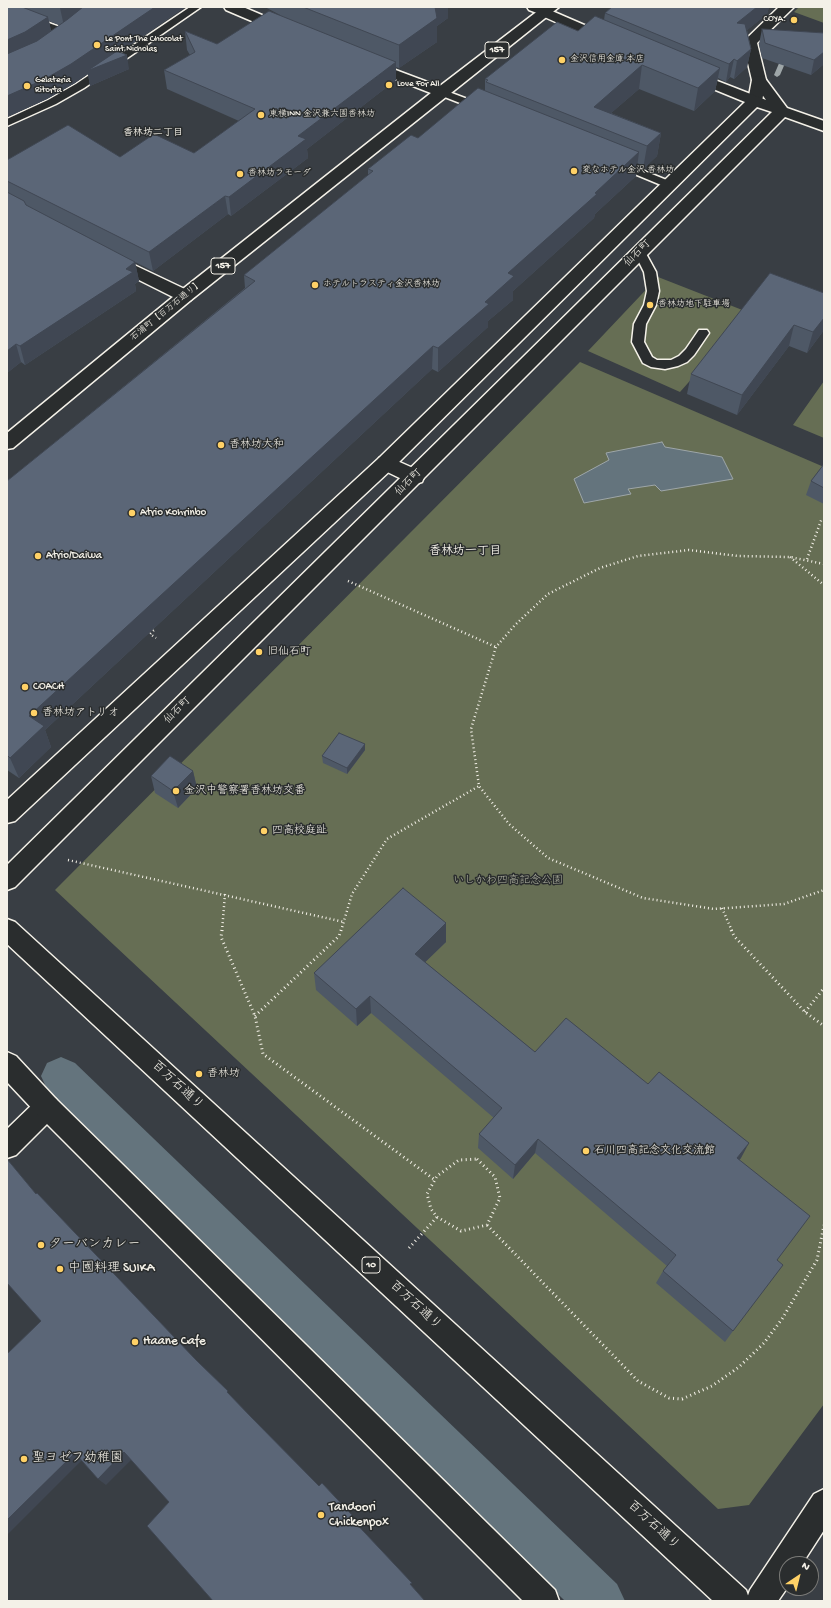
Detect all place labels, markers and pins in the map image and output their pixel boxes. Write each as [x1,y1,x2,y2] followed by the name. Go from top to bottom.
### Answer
[763,15,786,25] place label: COYA.
[789,15,799,25] marker: COYA.
[105,35,183,56] place label: Le Pont The Chocolat Saint Nicholas
[92,40,102,50] marker: Le Pont The Chocolat Saint Nicholas
[557,55,567,65] marker: 金沢信用金庫 本店
[570,55,644,65] place label: 金沢信用金庫 本店
[35,76,71,97] place label: Gelateria Ritorta
[384,80,394,90] marker: Love For All
[397,80,440,90] place label: Love For All
[22,81,32,91] marker: Gelateria Ritorta
[256,110,266,120] marker: 東横INN 金沢兼六園香林坊
[269,110,375,120] place label: 東横INN 金沢兼六園香林坊
[569,166,579,176] marker: 変なホテル金沢 香林坊
[582,166,674,176] place label: 変なホテル金沢 香林坊
[235,169,245,179] marker: 香林坊ラモーダ
[248,169,311,179] place label: 香林坊ラモーダ
[310,280,320,290] marker: ホテルトラスティ金沢香林坊
[323,280,440,290] place label: ホテルトラスティ金沢香林坊
[645,300,655,310] marker: 香林坊地下駐車場
[658,300,730,310] place label: 香林坊地下駐車場
[229,438,284,452] place label: 香林坊大和
[216,440,226,450] marker: 香林坊大和
[140,506,206,520] place label: Atrio Kohrinbo
[127,508,137,518] marker: Atrio Kohrinbo
[46,549,102,563] place label: Atrio/Daiwa
[33,551,43,561] marker: Atrio/Daiwa
[267,645,311,659] place label: 旧仙石町
[254,647,264,657] marker: 旧仙石町
[33,680,64,694] place label: COACH
[20,682,30,692] marker: COACH
[42,706,119,720] place label: 香林坊アトリオ
[29,708,39,718] marker: 香林坊アトリオ
[184,784,305,798] place label: 金沢中警察署香林坊交番
[171,786,181,796] marker: 金沢中警察署香林坊交番
[272,824,327,838] place label: 四高校庭趾
[259,826,269,836] marker: 四高校庭趾
[207,1067,240,1081] place label: 香林坊
[194,1069,204,1079] marker: 香林坊
[594,1144,715,1158] place label: 石川四高記念文化交流館
[581,1146,591,1156] marker: 石川四高記念文化交流館
[49,1237,141,1253] place label: ターバンカレー
[36,1240,46,1250] marker: ターバンカレー
[68,1261,155,1277] place label: 中國料理 SUIKA
[55,1264,65,1274] marker: 中國料理 SUIKA
[143,1334,206,1350] place label: Haane Cafe
[130,1337,140,1347] marker: Haane Cafe
[32,1451,123,1467] place label: 聖ヨゼフ幼稚園
[19,1454,29,1464] marker: 聖ヨゼフ幼稚園
[329,1500,389,1531] place label: Tandoori Chickenpox
[316,1510,326,1520] marker: Tandoori Chickenpox

